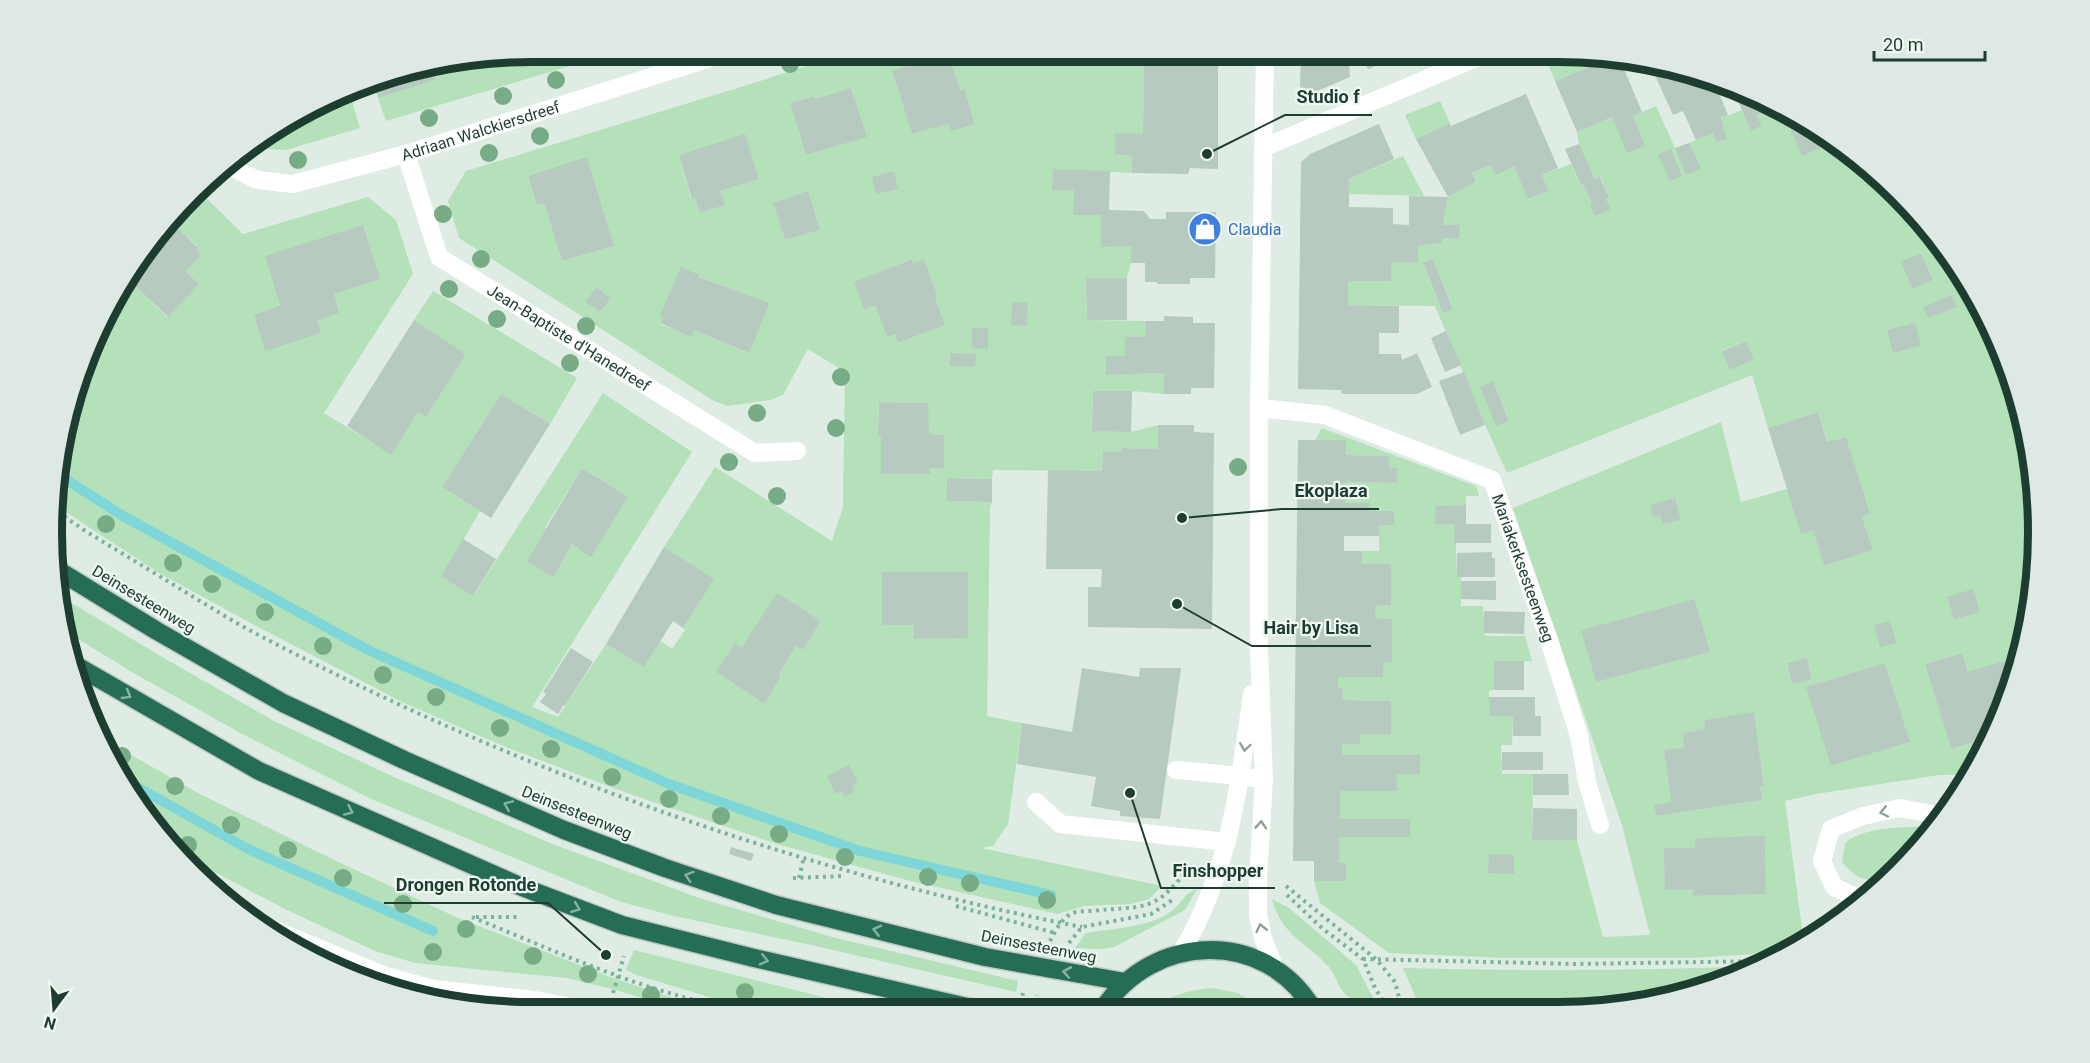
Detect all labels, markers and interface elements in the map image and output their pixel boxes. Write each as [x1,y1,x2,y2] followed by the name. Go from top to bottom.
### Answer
[1874,24,1985,62] scale bar
[1883,34,1923,55] text: 20 m
[1285,79,1372,115] callout: Studio f
[1296,86,1360,107] text: Studio f
[399,97,562,165] street label: Adriaan Walckiersdreef
[1187,211,1223,247] shop icon: Claudia
[1228,220,1281,239] place label: Claudia
[484,280,654,396] street label: Jean-Baptiste d'Hanedreef
[1282,473,1379,509] callout: Ekoplaza
[1294,480,1368,501] text: Ekoplaza
[1488,491,1558,645] street label: Mariakerksesteenweg
[89,561,199,638] street label: Deinsesteenweg
[1252,610,1371,646] callout: Hair by Lisa
[1263,617,1359,638] text: Hair by Lisa
[121,688,131,700] one-way arrow
[1239,743,1251,752] one-way arrow
[519,782,635,843] street label: Deinsesteenweg
[503,801,514,813] one-way arrow
[342,804,353,816] one-way arrow
[1879,805,1889,818] one-way arrow
[1254,821,1267,830] one-way arrow
[1161,852,1275,888] callout: Finshopper
[1173,860,1264,881] text: Finshopper
[384,867,548,903] callout: Drongen Rotonde
[684,871,695,884] one-way arrow
[396,874,537,895] text: Drongen Rotonde
[570,901,581,913] one-way arrow
[1255,923,1268,933] one-way arrow
[872,924,882,937] one-way arrow
[980,926,1098,967] street label: Deinsesteenweg
[759,953,769,966] one-way arrow
[1062,966,1072,979] one-way arrow
[24,979,84,1039] north arrow
[42,1012,58,1034] text: N

